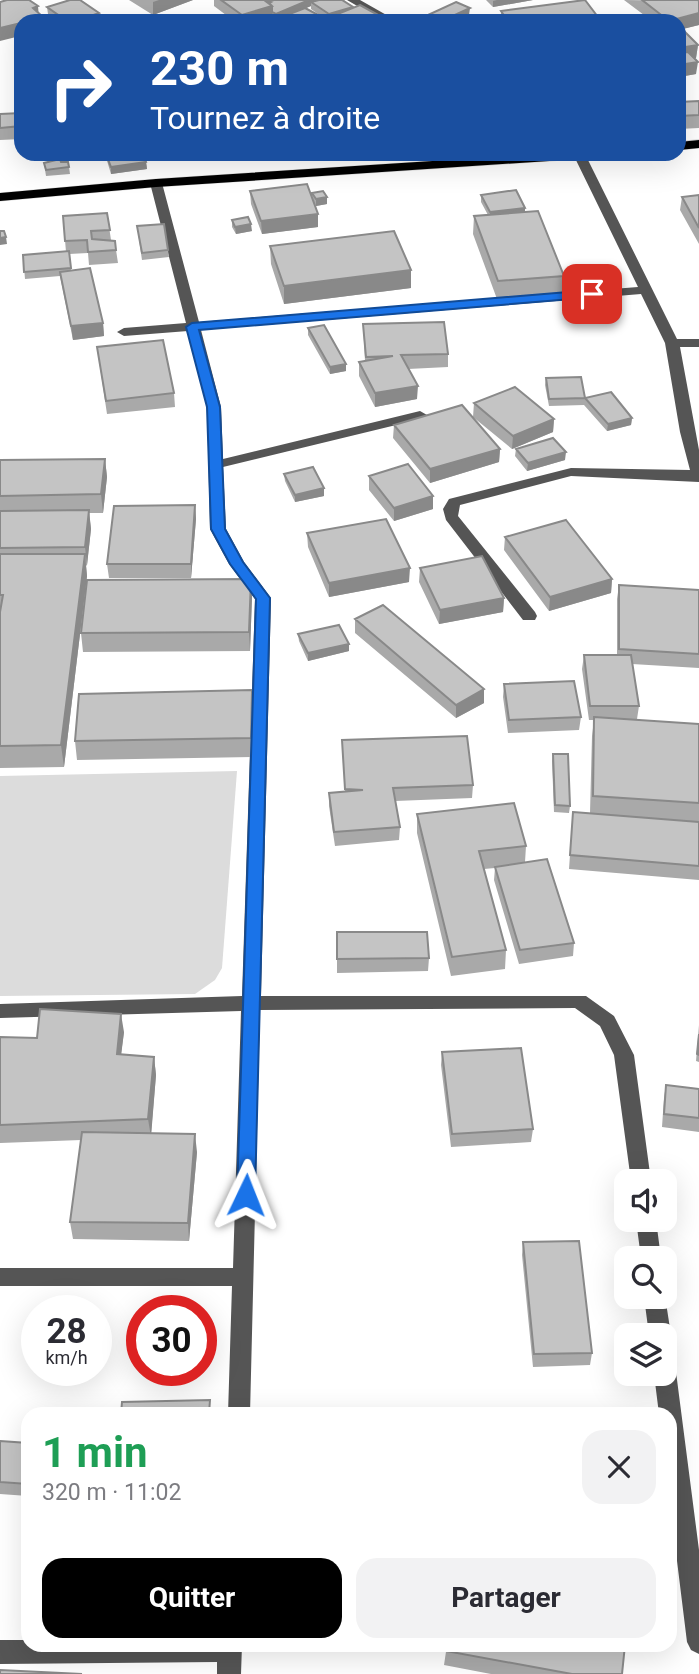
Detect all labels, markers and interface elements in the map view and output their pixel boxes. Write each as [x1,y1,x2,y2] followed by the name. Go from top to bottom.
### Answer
[150,40,289,97] text: 230 m
[35,42,126,133] icon: right
[150,99,380,137] text: Tournez à droite
[562,264,622,324] pin
[573,275,611,313] icon: arrive
[209,1158,283,1232] position arrow
[614,1169,677,1386] map controls
[614,1169,677,1232] button: sound
[614,1246,677,1309] button: search
[126,1295,217,1386] speed limit sign: 30
[46,1311,87,1352] text: 28
[614,1323,677,1386] button: layers
[45,1347,88,1368] text: km/h
[42,1428,148,1477] text: 1 min
[582,1430,656,1504] button: close
[42,1479,181,1506] text: 320 m · 11:02
[42,1558,342,1638] button: Quitter
[356,1558,656,1638] button: Partager

